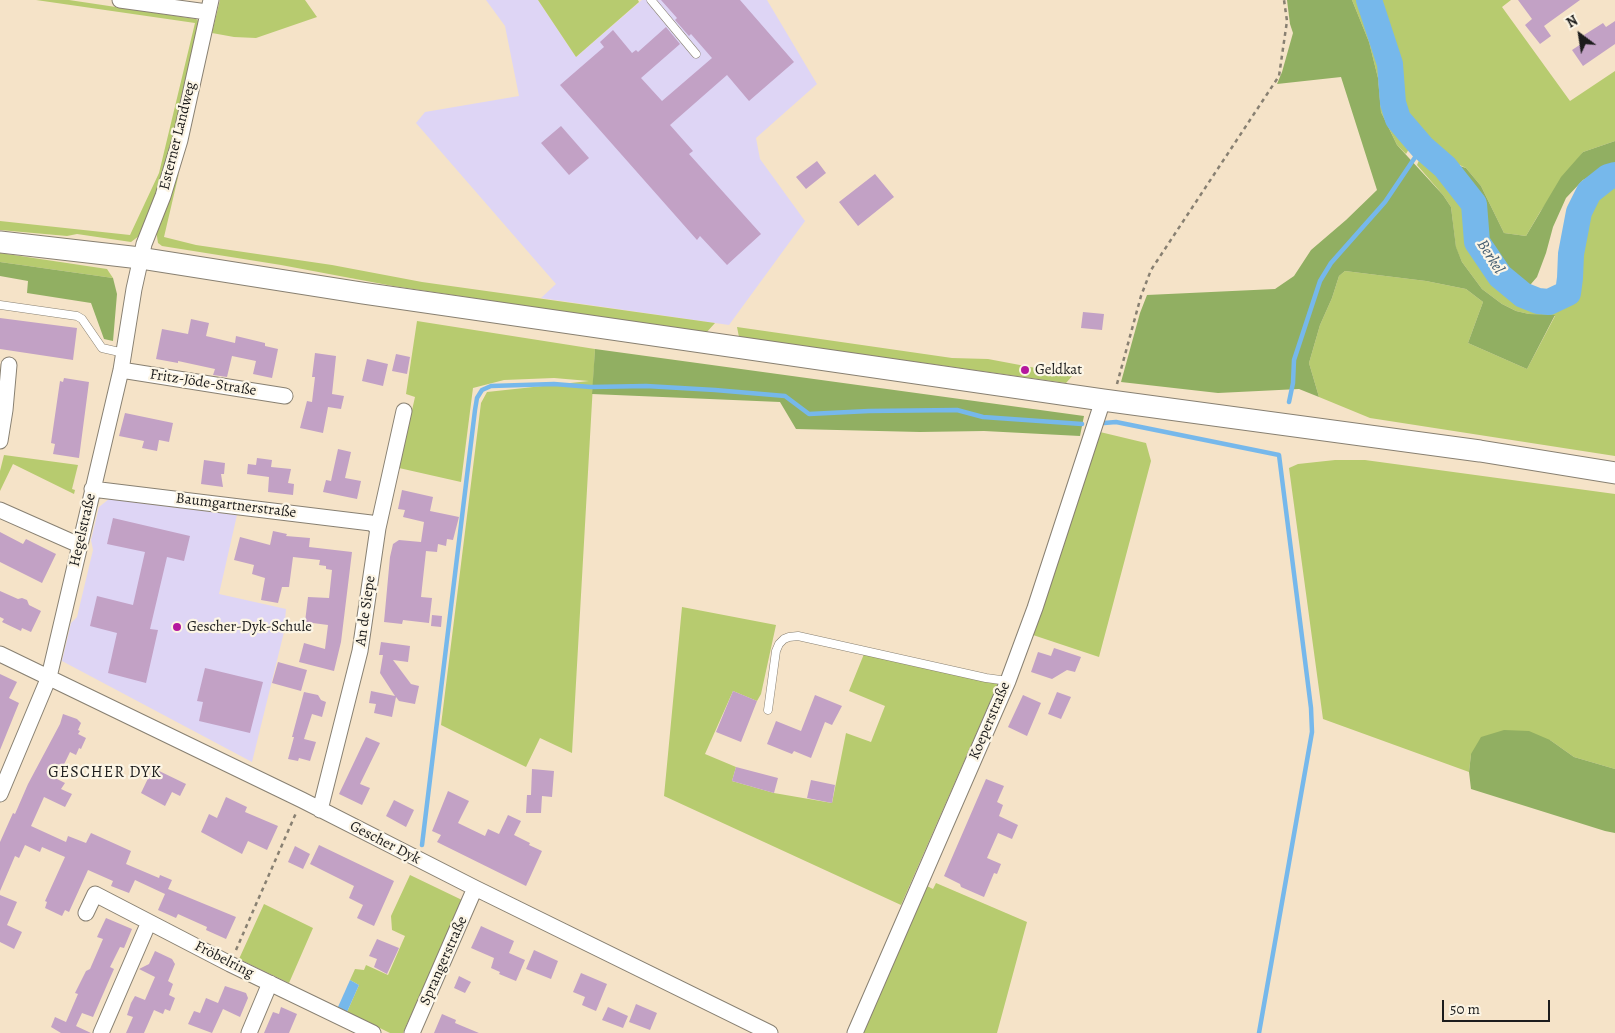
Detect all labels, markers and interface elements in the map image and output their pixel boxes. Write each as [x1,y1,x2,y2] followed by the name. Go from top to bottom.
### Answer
[1555,10,1605,60] north arrow
[1563,11,1581,32] text: N
[156,80,200,192] street label: Esterner Landweg
[1472,236,1508,278] water label: Berkel
[1035,361,1082,379] place label: Geldkat
[1019,364,1031,376] marker: Geldkat
[148,366,258,400] street label: Fritz-Jöde-Straße
[175,490,297,522] street label: Baumgartnerstraße
[66,492,100,568] street label: Hegelstraße
[352,575,380,647] street label: An de Siepe
[187,618,312,636] place label: Gescher-Dyk-Schule
[171,621,183,633] marker: Gescher-Dyk-Schule
[966,679,1014,763] street label: Koeperstraße
[47,763,163,783] district label: GESCHER DYK
[347,817,423,869] street label: Gescher Dyk
[416,914,472,1008] street label: Sprangerstraße
[191,937,257,983] street label: Fröbelring
[1445,990,1552,1022] scale bar
[1450,999,1480,1019] text: 50 m

